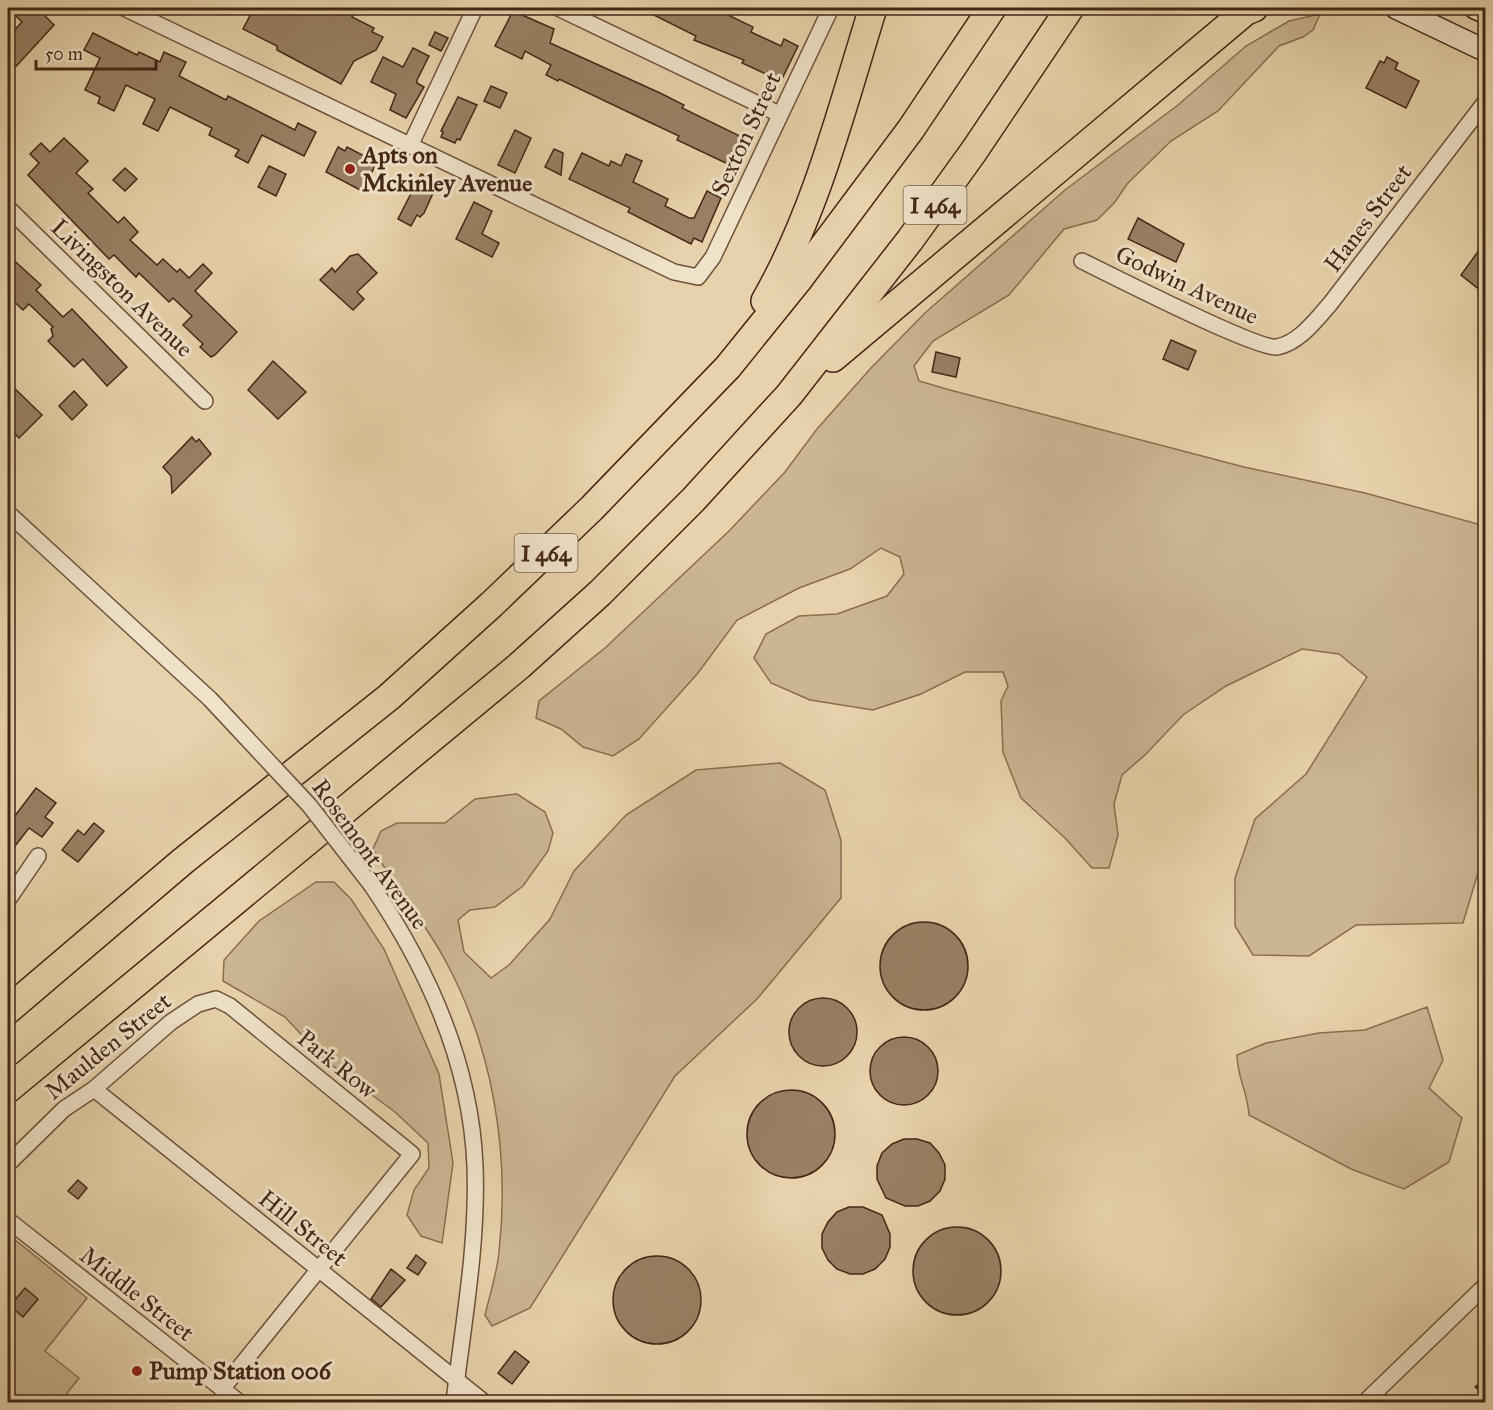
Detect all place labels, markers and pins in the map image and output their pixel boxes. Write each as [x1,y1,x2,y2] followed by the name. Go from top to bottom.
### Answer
[360,140,532,198] place label: Apts on Mckinley Avenue
[343,162,357,176] marker: Apts on Mckinley Avenue
[149,1356,333,1386] place label: Pump Station 006
[130,1364,144,1378] marker: Pump Station 006

